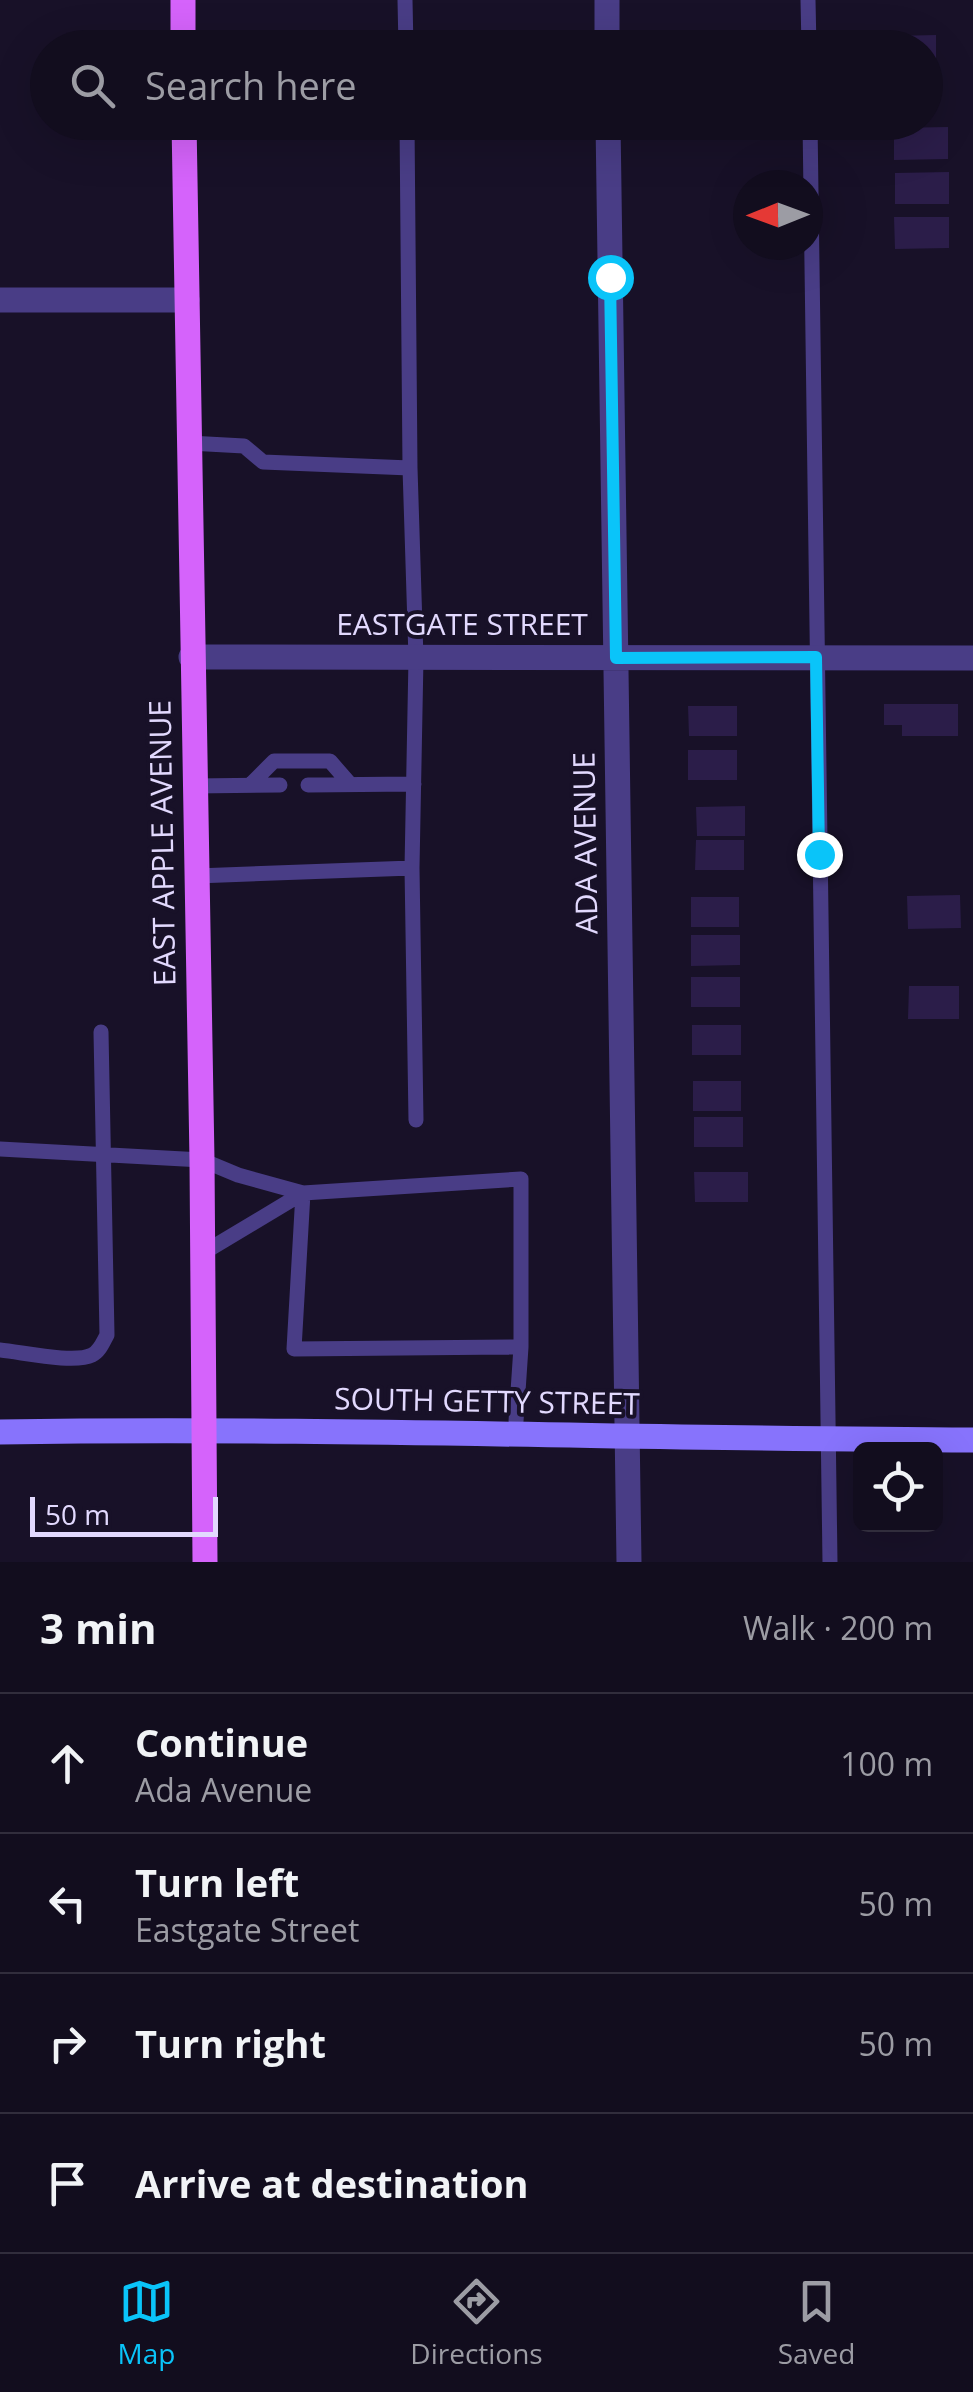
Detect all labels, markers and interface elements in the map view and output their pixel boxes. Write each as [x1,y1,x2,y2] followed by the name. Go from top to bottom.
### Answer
[30,30,943,140] search box
[65,58,120,113] icon: search
[145,59,357,111] text: Search here
[733,170,823,260] north arrow
[588,255,634,301] route start
[336,603,588,644] street label: EASTGATE STREET
[139,700,184,986] street label: EAST APPLE AVENUE
[562,752,607,934] street label: ADA AVENUE
[797,832,843,878] route end
[334,1377,641,1424] street label: SOUTH GETTY STREET
[853,1442,943,1532] map controls
[853,1442,943,1532] button: locate
[30,1492,218,1536] scale bar
[45,1495,110,1533] text: 50 m
[40,1599,157,1656] text: 3 min
[743,1606,933,1649] text: Walk · 200 m
[135,1716,308,1768] text: Continue
[40,1736,95,1791] icon: ahead
[840,1742,933,1785] text: 100 m
[135,1768,312,1811] text: Ada Avenue
[135,1856,299,1908] text: Turn left
[40,1876,95,1931] icon: left
[858,1882,933,1925] text: 50 m
[135,1908,359,1951] text: Eastgate Street
[40,2016,95,2071] icon: right
[135,2017,326,2069] text: Turn right
[858,2022,933,2065] text: 50 m
[40,2156,95,2211] icon: arrive
[135,2157,529,2209] text: Arrive at destination
[117,2274,175,2372] tab: Map
[410,2274,543,2372] tab: Directions
[778,2274,855,2372] tab: Saved

